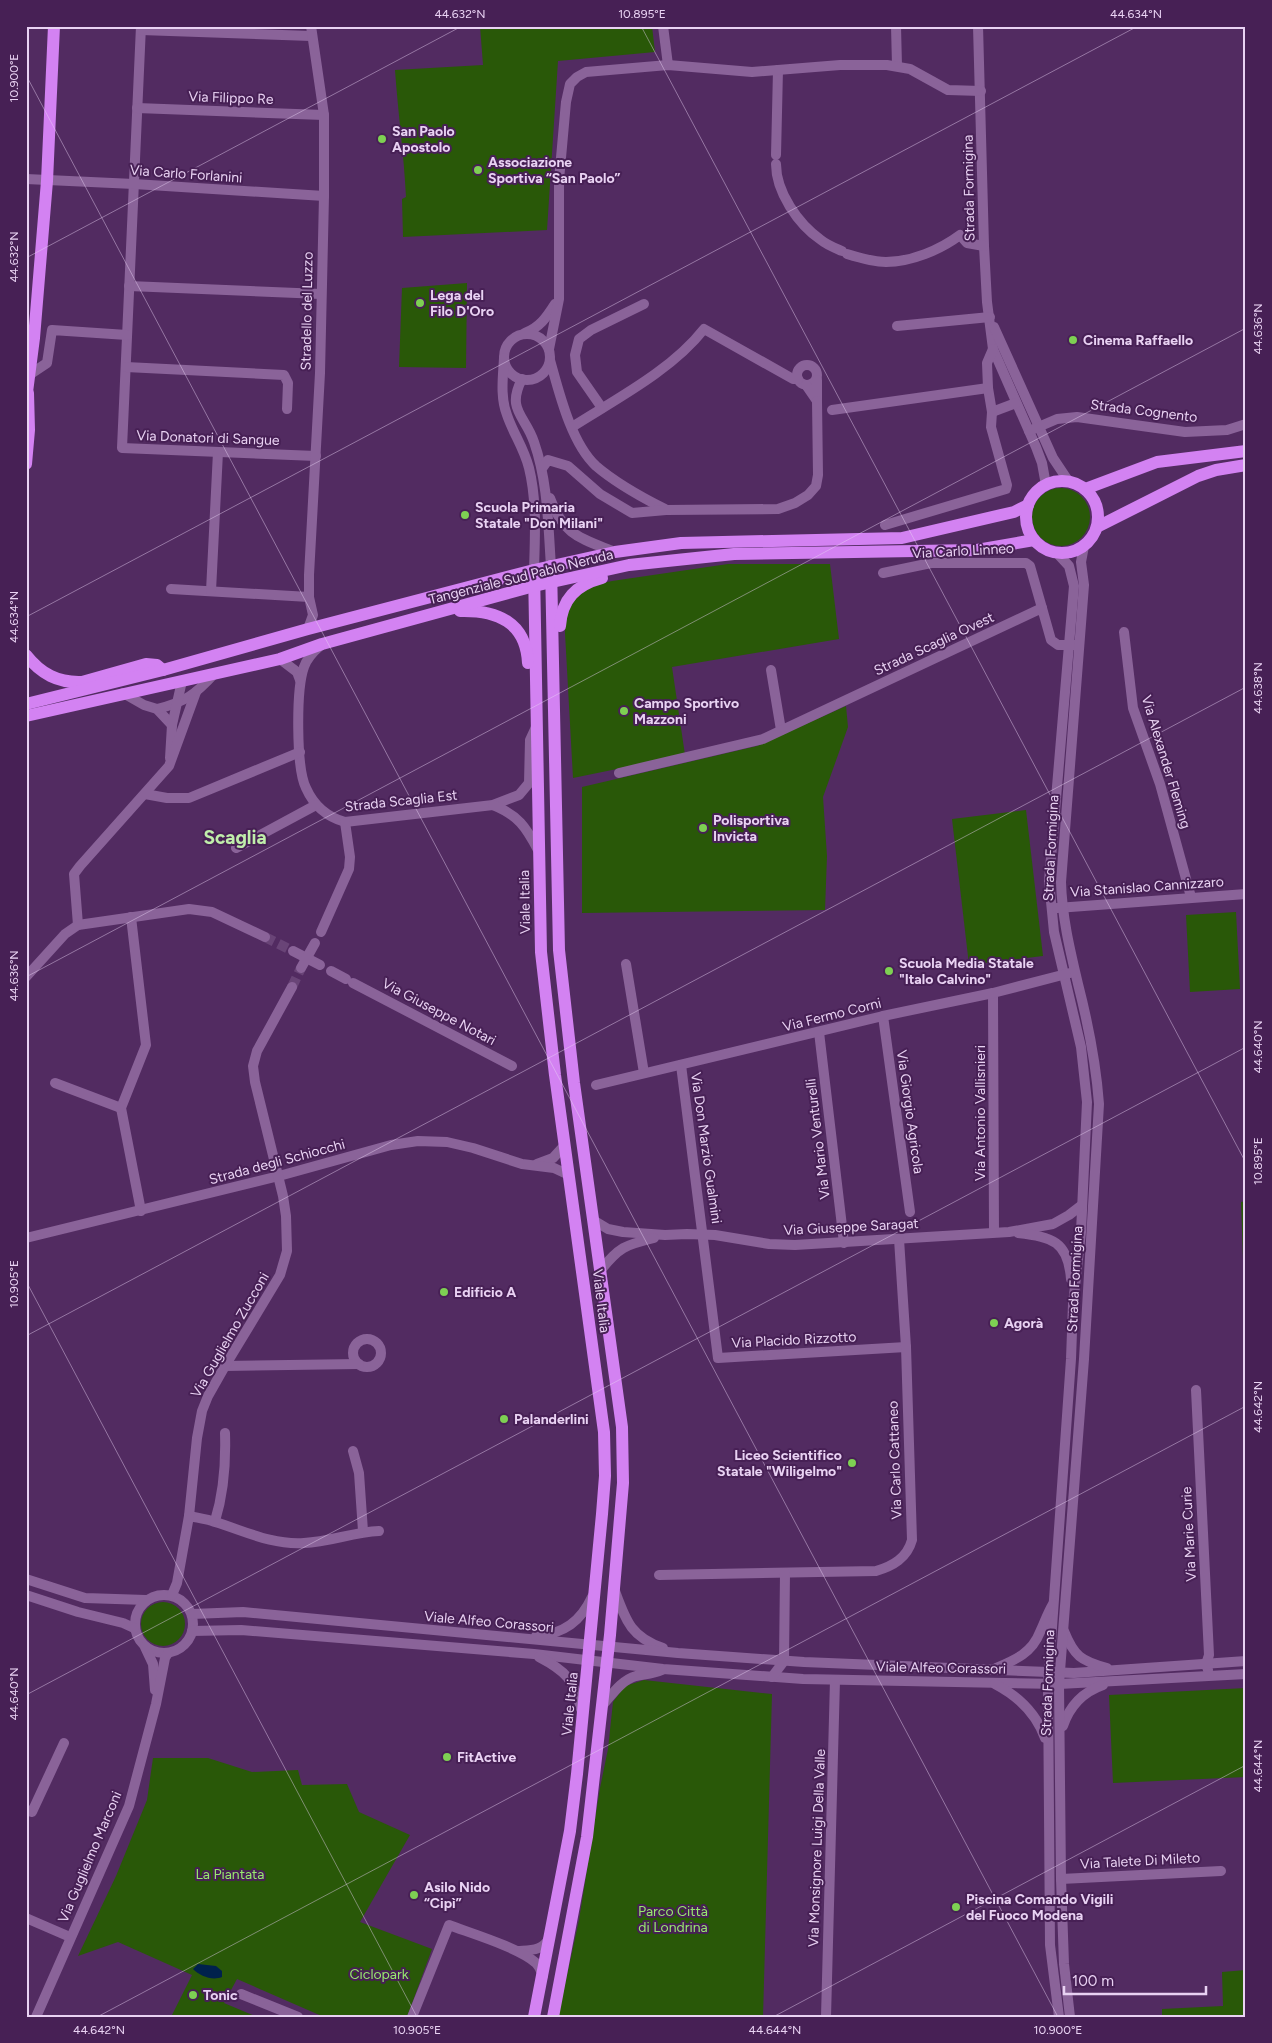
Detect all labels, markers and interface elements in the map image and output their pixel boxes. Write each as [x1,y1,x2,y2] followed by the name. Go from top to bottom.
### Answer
[434,7,486,21] text: 44.632°N
[618,7,666,21] text: 10.895°E
[1110,7,1162,21] text: 44.634°N
[7,54,21,102] text: 10.900°E
[188,88,274,108] street label: Via Filippo Re
[392,123,455,156] place label: San Paolo Apostolo
[376,133,388,145] marker: San Paolo Apostolo
[960,135,978,241] street label: Strada Formigina
[488,154,621,187] place label: Associazione Sportiva “San Paolo”
[129,162,243,186] street label: Via Carlo Forlanini
[472,164,484,176] marker: Associazione Sportiva “San Paolo”
[7,231,21,283] text: 44.632°N
[297,252,317,370] street label: Stradello del Luzzo
[430,287,494,320] place label: Lega del Filo D'Oro
[414,297,426,309] marker: Lega del Filo D'Oro
[1251,303,1265,355] text: 44.636°N
[1083,332,1193,349] place label: Cinema Raffaello
[1067,334,1079,346] marker: Cinema Raffaello
[1090,396,1198,426] street label: Strada Cognento
[136,427,280,449] street label: Via Donatori di Sangue
[475,499,603,532] place label: Scuola Primaria Statale "Don Milani"
[459,509,471,521] marker: Scuola Primaria Statale "Don Milani"
[912,540,1014,562] street label: Via Carlo Linneo
[427,546,615,608] street label: Tangenziale Sud Pablo Neruda
[7,591,21,643] text: 44.634°N
[871,609,997,679] street label: Strada Scaglia Ovest
[1251,662,1265,714] text: 44.638°N
[1138,693,1194,831] street label: Via Alexander Fleming
[634,695,739,728] place label: Campo Sportivo Mazzoni
[618,705,630,717] marker: Campo Sportivo Mazzoni
[344,787,458,815] street label: Strada Scaglia Est
[1040,794,1062,902] street label: Strada Formigina
[713,812,789,845] place label: Polisportiva Invicta
[697,822,709,834] marker: Polisportiva Invicta
[203,826,267,849] district label: Scaglia
[516,870,534,934] street label: Viale Italia
[1070,873,1224,901] street label: Via Stanislao Cannizzaro
[7,950,21,1002] text: 44.636°N
[899,955,1034,988] place label: Scuola Media Statale "Italo Calvino"
[883,965,895,977] marker: Scuola Media Statale "Italo Calvino"
[379,975,499,1049] street label: Via Giuseppe Notari
[781,995,883,1035] street label: Via Fermo Corni
[1251,1020,1265,1074] text: 44.640°N
[972,1045,989,1181] street label: Via Antonio Vallisnieri
[893,1049,927,1175] street label: Via Giorgio Agricola
[687,1071,725,1225] street label: Via Don Marzio Gualmini
[802,1078,834,1200] street label: Via Mario Venturelli
[207,1136,347,1188] street label: Strada degli Schiocchi
[1251,1137,1265,1185] text: 10.895°E
[783,1215,919,1239] street label: Via Giuseppe Saragat
[1064,1225,1086,1333] street label: Strada Formigina
[7,1260,21,1308] text: 10.905°E
[589,1268,613,1334] street label: Viale Italia
[187,1269,273,1401] street label: Via Guglielmo Zucconi
[454,1284,516,1301] place label: Edificio A
[438,1286,450,1298] marker: Edificio A
[1004,1315,1043,1332] place label: Agorà
[988,1317,1000,1329] marker: Agorà
[731,1328,857,1352] street label: Via Placido Rizzotto
[1251,1381,1265,1433] text: 44.642°N
[884,1400,906,1520] street label: Via Carlo Cattaneo
[514,1411,589,1428] place label: Palanderlini
[498,1413,510,1425] marker: Palanderlini
[717,1447,842,1480] place label: Liceo Scientifico Statale "Wiligelmo"
[846,1457,858,1469] marker: Liceo Scientifico Statale "Wiligelmo"
[1178,1486,1200,1582] street label: Via Marie Curie
[423,1608,555,1636] street label: Viale Alfeo Corassori
[1038,1629,1058,1737] street label: Strada Formigina
[876,1658,1006,1678] street label: Viale Alfeo Corassori
[7,1667,21,1721] text: 44.640°N
[558,1671,582,1737] street label: Viale Italia
[1251,1740,1265,1792] text: 44.644°N
[805,1748,829,1947] street label: Via Monsignore Luigi Della Valle
[457,1749,516,1766] place label: FitActive
[441,1751,453,1763] marker: FitActive
[55,1789,125,1925] street label: Via Guglielmo Marconi
[1080,1849,1200,1873] street label: Via Talete Di Mileto
[196,1866,264,1883] park label: La Piantata
[424,1879,490,1912] place label: Asilo Nido “Cipì”
[408,1889,420,1901] marker: Asilo Nido “Cipì”
[966,1891,1113,1924] place label: Piscina Comando Vigili del Fuoco Modena
[950,1901,962,1913] marker: Piscina Comando Vigili del Fuoco Modena
[638,1903,708,1936] park label: Parco Città di Londrina
[1064,1963,1207,1995] scale bar
[349,1966,409,1983] park label: Ciclopark
[1072,1972,1114,1990] text: 100 m
[203,1987,238,2004] place label: Tonic
[187,1989,199,2001] marker: Tonic
[73,2023,125,2037] text: 44.642°N
[393,2023,441,2037] text: 10.905°E
[749,2023,801,2037] text: 44.644°N
[1034,2023,1082,2037] text: 10.900°E

